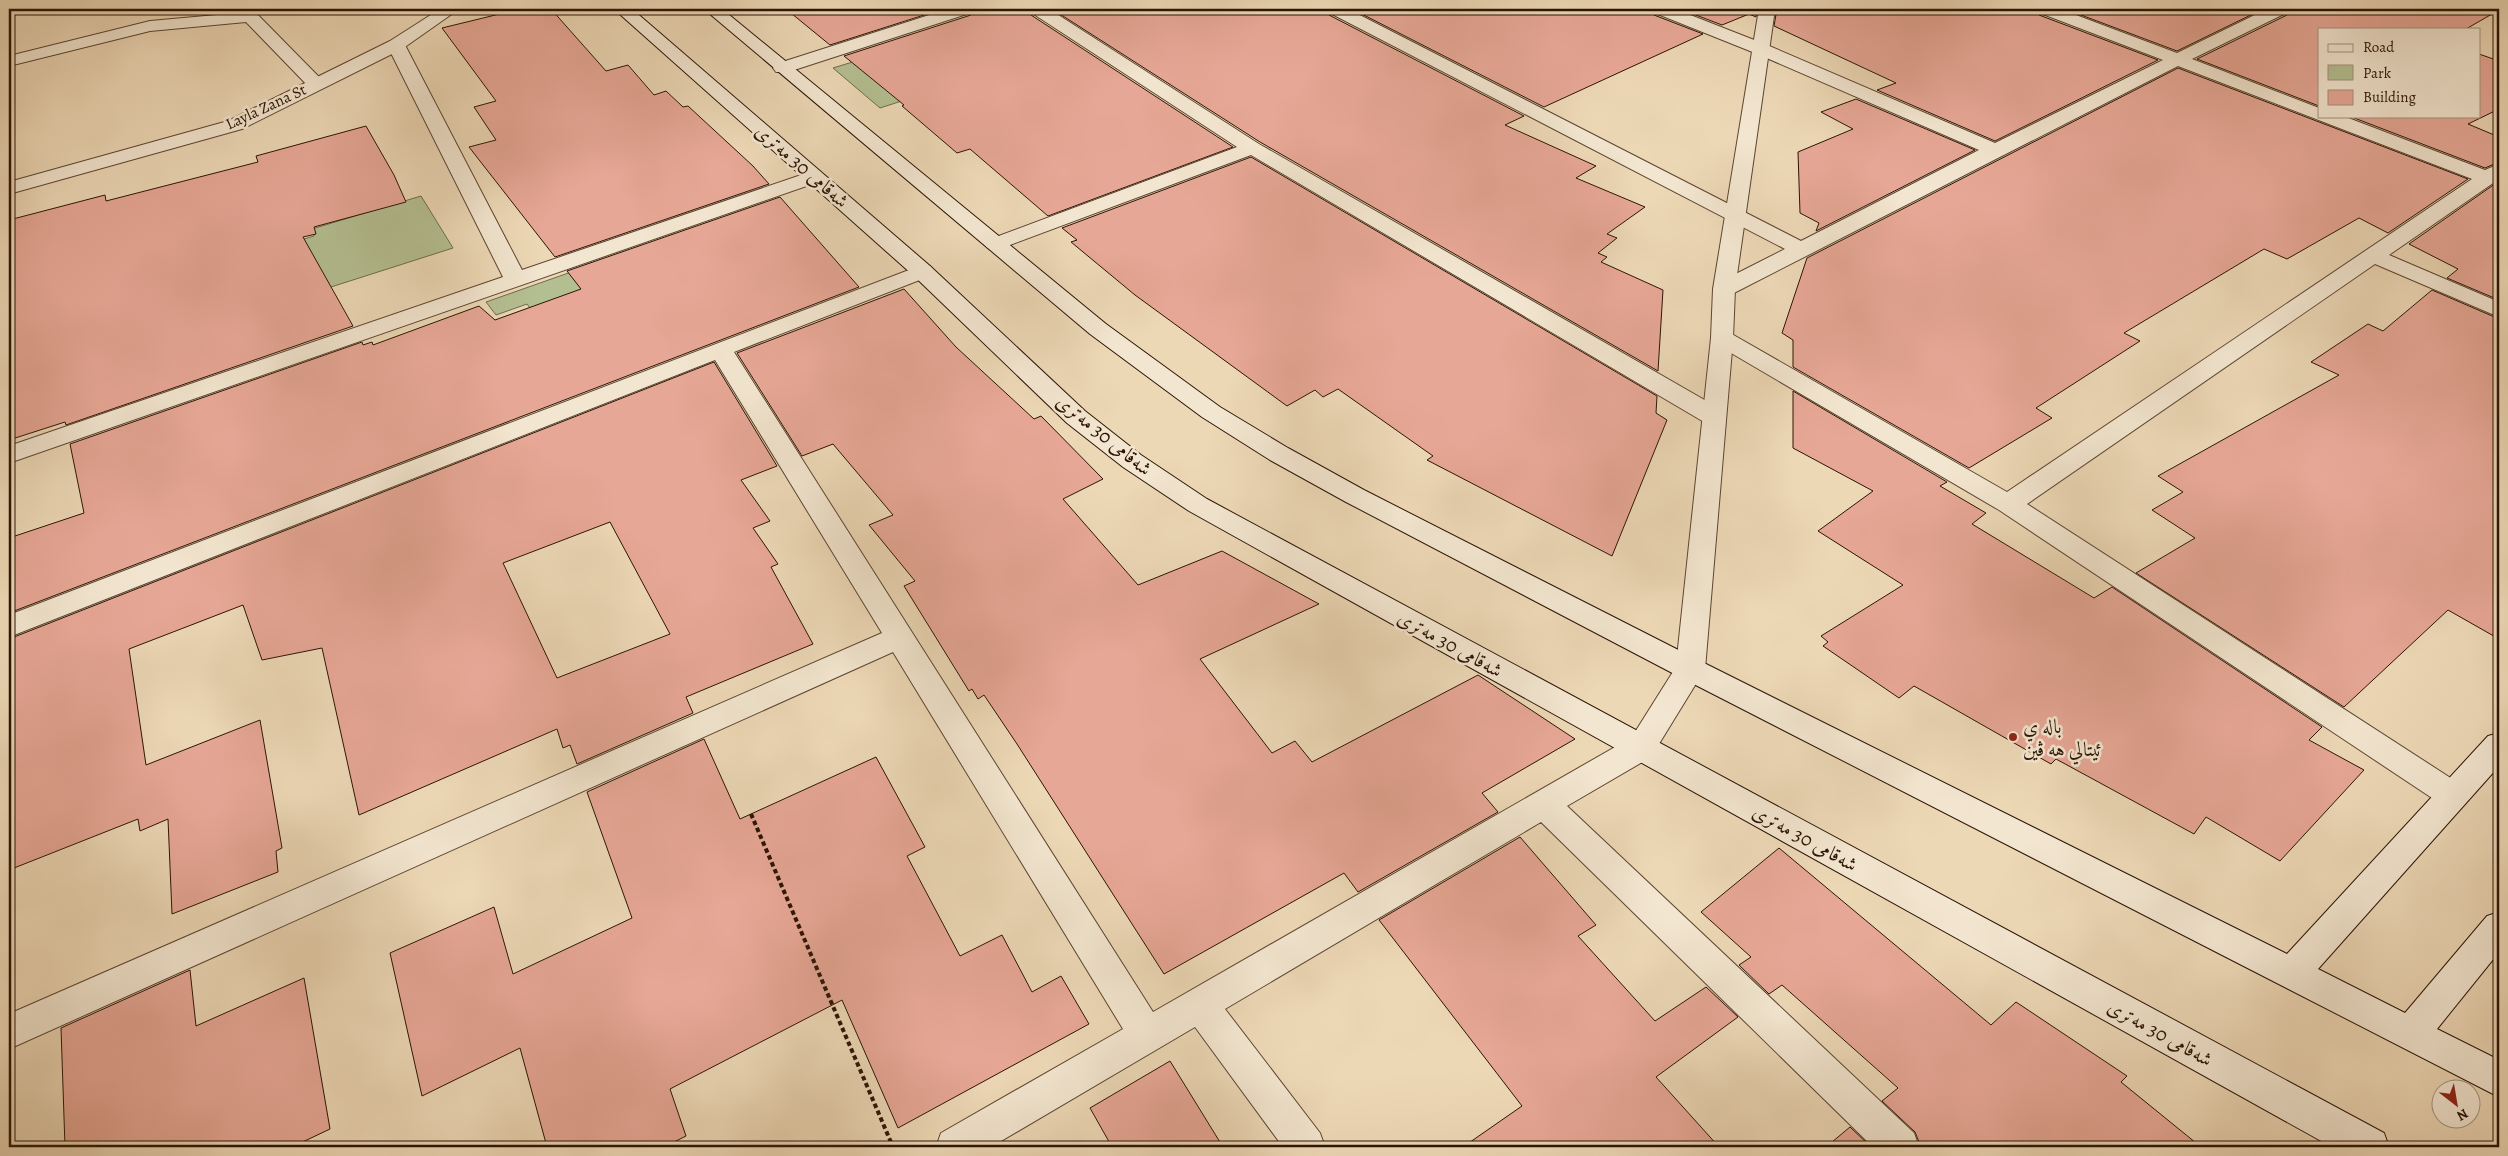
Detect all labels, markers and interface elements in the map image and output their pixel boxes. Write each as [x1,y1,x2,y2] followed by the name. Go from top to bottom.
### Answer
[2318,28,2480,118] legend
[2363,37,2395,57] text: Road
[2363,63,2392,83] text: Park
[222,79,310,135] street label: Layla Zana St
[2363,87,2416,107] text: Building
[749,118,855,214] street label: شەقامی 30 مەتری
[1050,388,1158,482] street label: شەقامی 30 مەتری
[1393,604,1507,684] street label: شەقامی 30 مەتری
[2023,713,2102,765] place label: باله ي ئيتالي هه ڤين
[2007,731,2019,743] marker: باله ي ئيتالي هه ڤين
[1748,798,1862,878] street label: شەقامی 30 مەتری
[2103,993,2217,1073] street label: شەقامی 30 مەتری
[2430,1078,2480,1128] north arrow
[2453,1104,2472,1125] text: N

